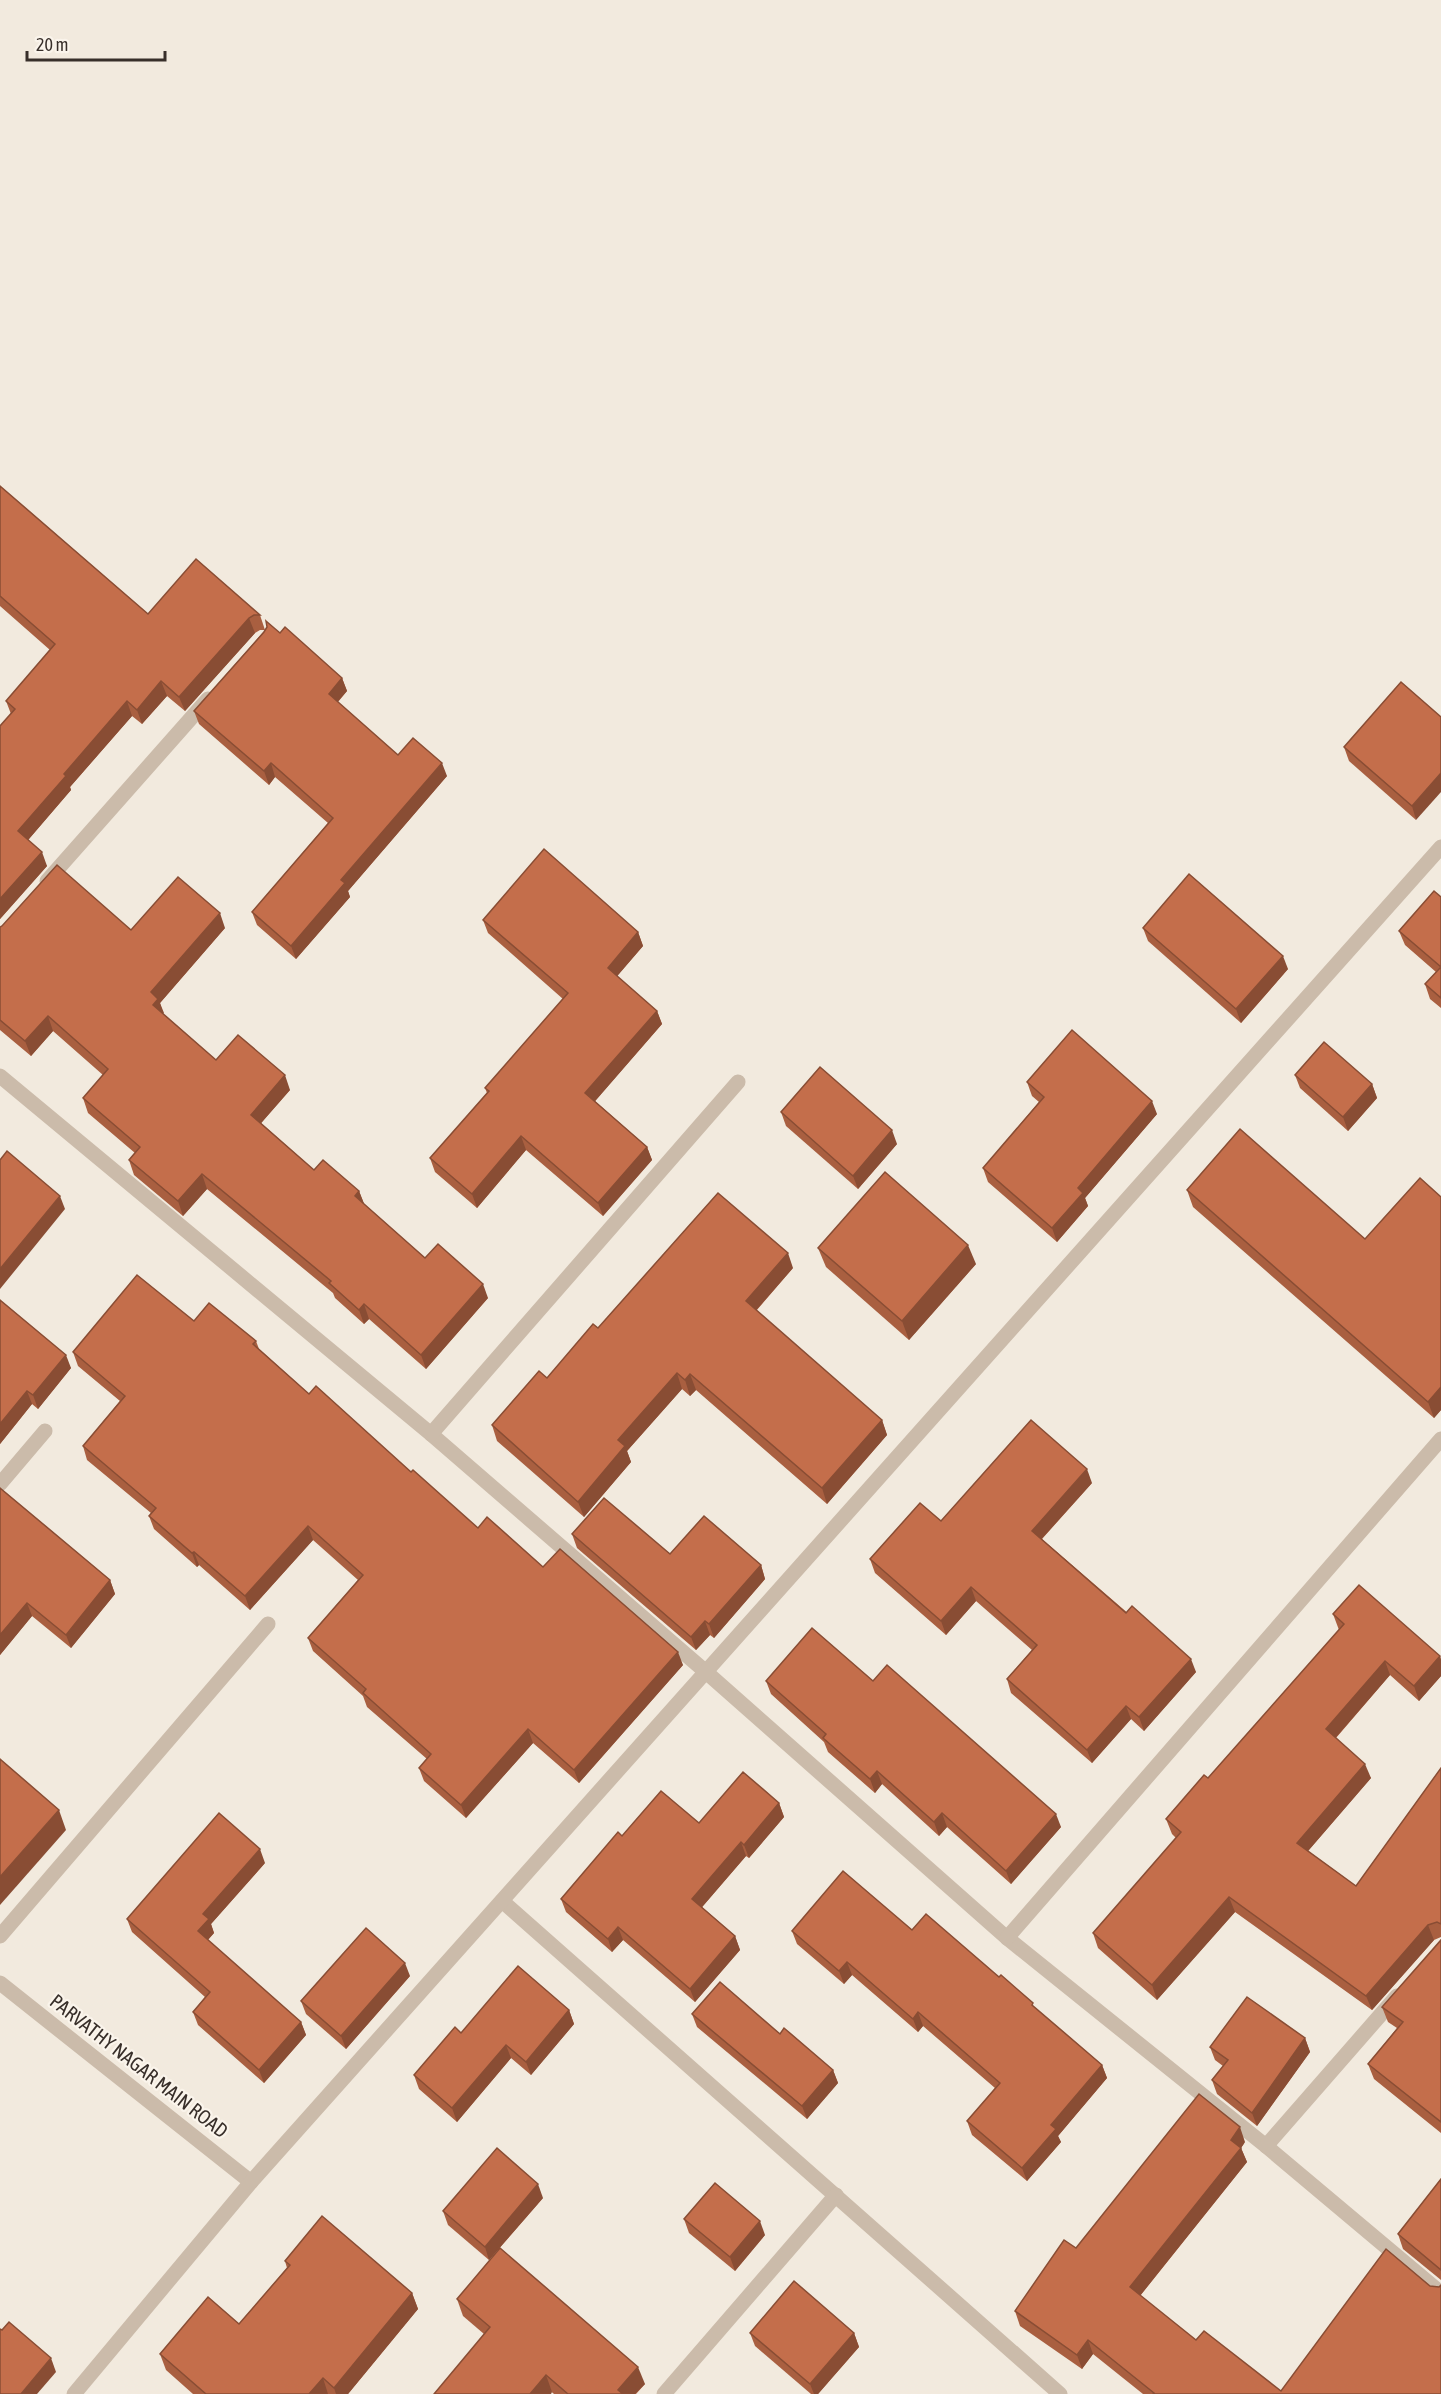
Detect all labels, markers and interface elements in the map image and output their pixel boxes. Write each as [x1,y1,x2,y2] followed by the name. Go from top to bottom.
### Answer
[27,24,165,62] scale bar
[36,34,68,55] text: 20 m
[46,1989,233,2142] street label: PARVATHY NAGAR MAIN ROAD

